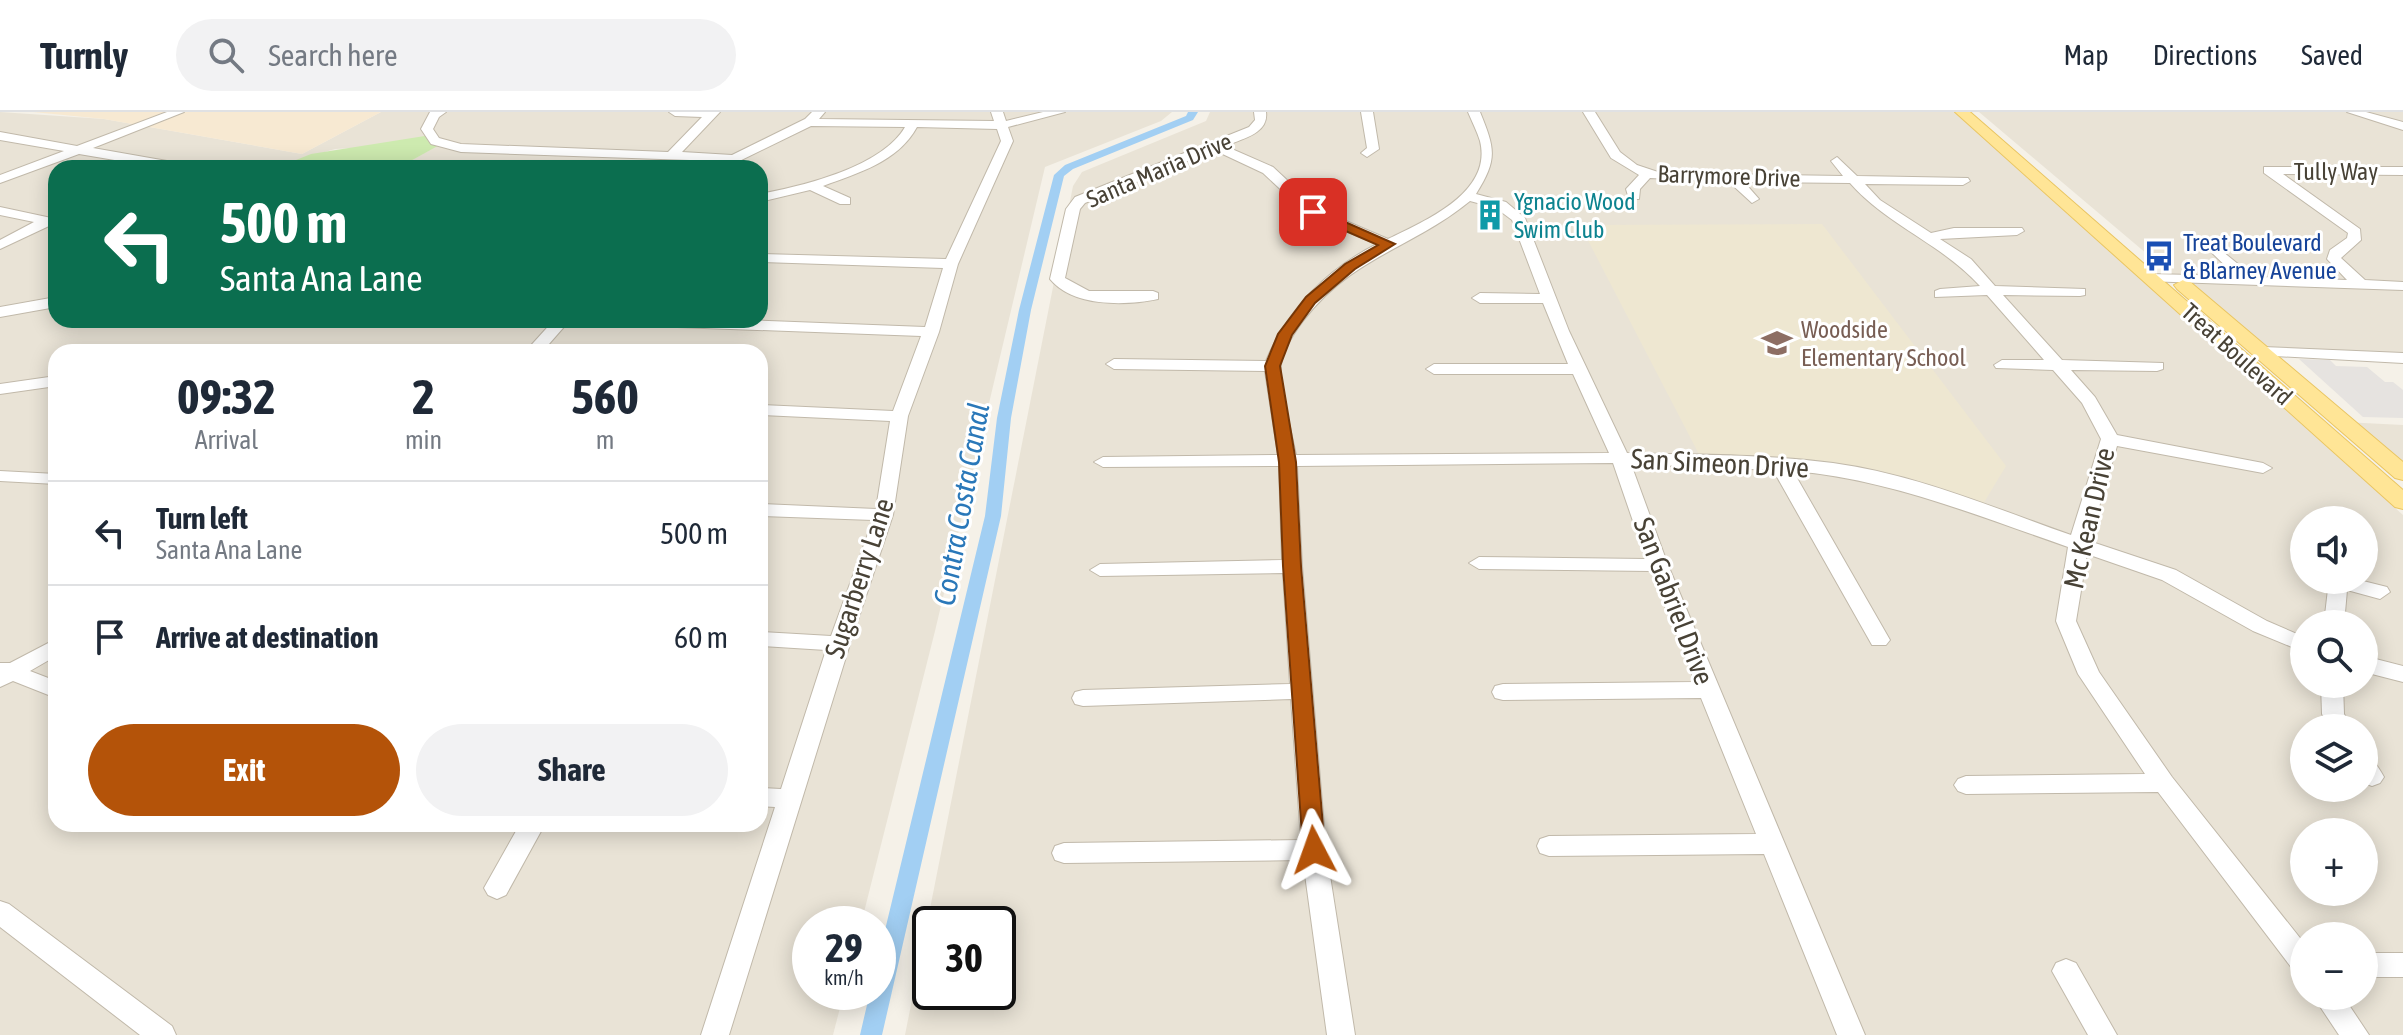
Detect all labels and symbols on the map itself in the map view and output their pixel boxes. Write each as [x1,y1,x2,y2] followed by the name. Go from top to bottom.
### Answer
[1082,127,1236,213] street label: Santa Maria Drive
[2294,158,2378,185] street label: Tully Way
[1657,160,1801,192] street label: Barrymore Drive
[1279,178,1347,246] pin
[1514,188,1636,243] place label: Ygnacio Wood Swim Club
[1473,198,1507,232] building icon: Ygnacio Wood Swim Club
[2183,229,2337,284] place label: Treat Boulevard & Blarney Avenue
[2142,239,2176,273] bus stop icon: Treat Boulevard & Blarney Avenue
[2176,298,2298,410] street label: Treat Boulevard
[1801,316,1967,371] place label: Woodside Elementary School
[1760,326,1794,360] school or university icon: Woodside Elementary School
[926,400,996,608] water label: Contra Costa Canal
[1630,442,1810,484] street label: San Simeon Drive
[2057,444,2121,592] street label: Mc Kean Drive
[818,494,900,662] street label: Sugarberry Lane
[1627,513,1721,689] street label: San Gabriel Drive
[1272,808,1356,892] position arrow
[912,906,1016,1010] speed limit sign: 30

